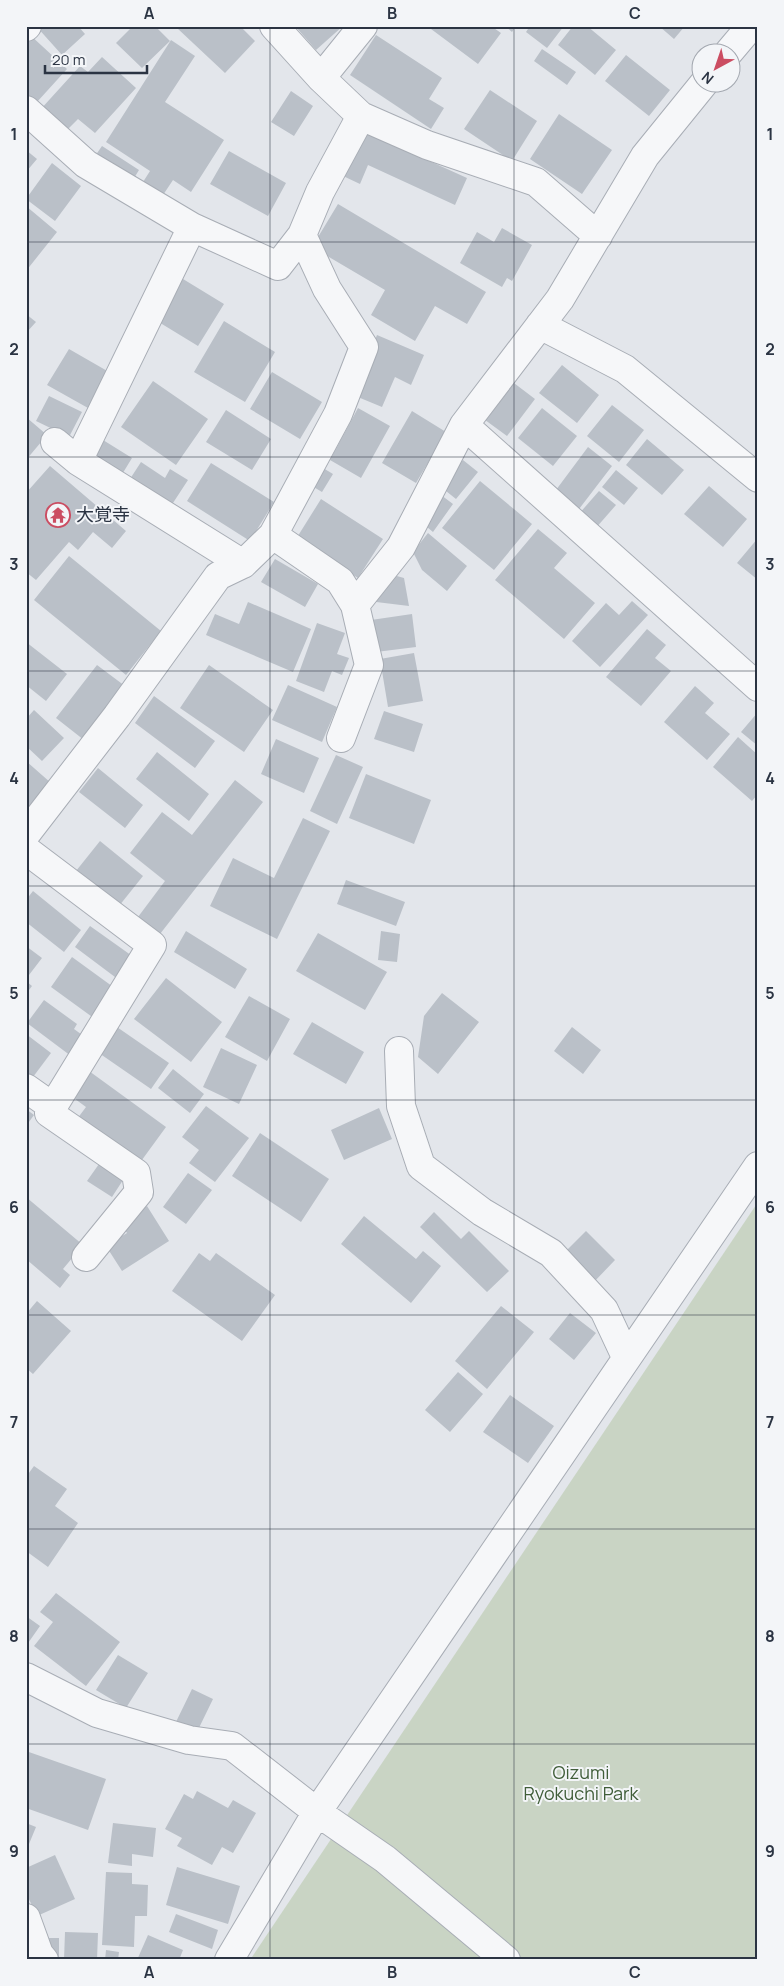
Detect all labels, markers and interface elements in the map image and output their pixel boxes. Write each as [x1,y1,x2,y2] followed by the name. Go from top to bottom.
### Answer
[144,2,155,24] text: A
[387,2,397,24] text: B
[629,2,641,24] text: C
[45,42,148,74] scale bar
[692,42,742,92] north arrow
[52,49,85,70] text: 20 m
[697,68,717,89] text: N
[10,123,18,145] text: 1
[766,123,774,145] text: 1
[9,338,19,360] text: 2
[765,338,775,360] text: 2
[45,502,71,528] temple icon: 大覚寺
[76,502,130,526] place label: 大覚寺
[9,553,19,575] text: 3
[765,553,775,575] text: 3
[9,767,19,789] text: 4
[765,767,775,789] text: 4
[9,982,19,1004] text: 5
[765,982,775,1004] text: 5
[9,1196,19,1218] text: 6
[765,1196,775,1218] text: 6
[10,1411,18,1433] text: 7
[766,1411,774,1433] text: 7
[9,1625,19,1647] text: 8
[765,1625,775,1647] text: 8
[523,1760,640,1805] park label: Oizumi Ryokuchi Park
[9,1840,19,1862] text: 9
[765,1840,775,1862] text: 9
[144,1961,155,1983] text: A
[387,1961,397,1983] text: B
[629,1961,641,1983] text: C

